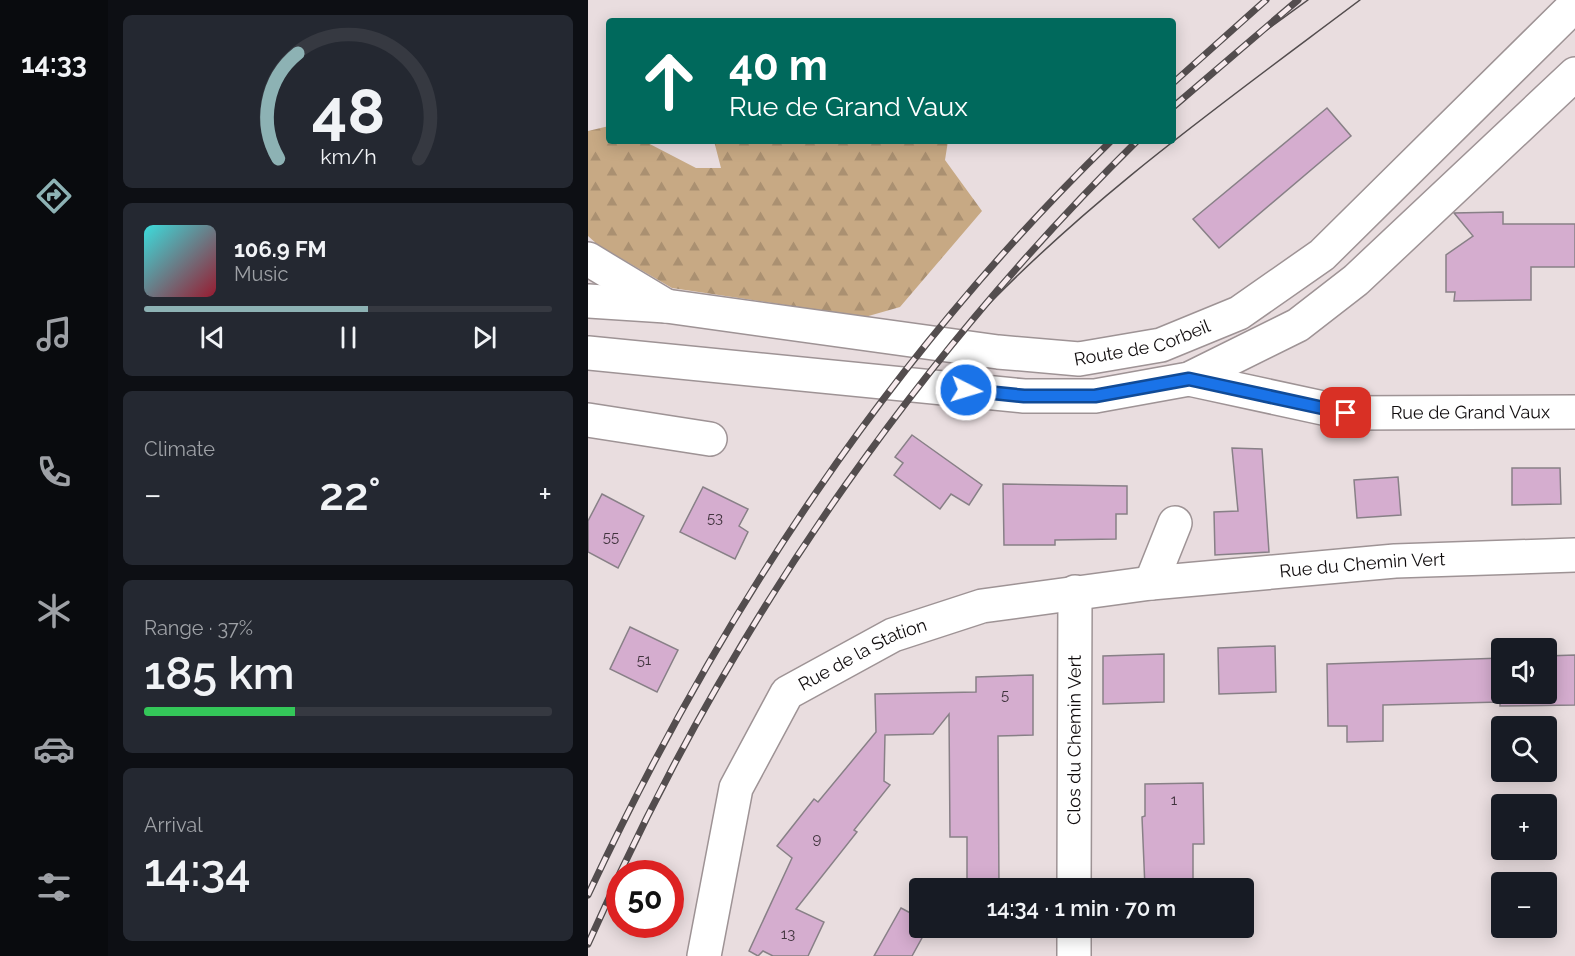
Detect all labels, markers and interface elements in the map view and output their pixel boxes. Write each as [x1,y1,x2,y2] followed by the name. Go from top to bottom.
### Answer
[729,41,828,90] text: 40 m
[630,42,708,120] icon: ahead
[21,48,87,79] text: 14:33
[311,74,385,148] text: 48
[729,91,968,122] text: Rue de Grand Vaux
[320,144,376,169] text: km/h
[33,175,75,217] icon: directions
[234,236,327,262] text: 106.9 FM
[234,262,288,286] text: Music
[33,313,75,355] icon: music
[1072,315,1213,370] street label: Route de Corbeil
[196,321,229,354] icon: previous
[332,321,365,354] icon: pause
[468,321,501,354] icon: next
[934,358,998,422] position arrow
[1320,387,1371,438] pin
[1329,396,1362,429] icon: arrive
[1391,401,1550,423] street label: Rue de Grand Vaux
[144,437,215,461] text: Climate
[33,451,75,493] icon: phone
[319,468,381,521] text: 22°
[144,475,162,514] text: −
[538,475,552,514] text: +
[707,509,723,527] house number: 53
[603,528,619,546] house number: 55
[1278,548,1446,581] street label: Rue du Chemin Vert
[33,590,75,632] icon: climate
[795,614,929,695] street label: Rue de la Station
[144,616,253,640] text: Range · 37%
[1491,638,1557,938] map controls
[1491,638,1557,704] button: sound
[144,647,295,700] text: 185 km
[637,651,652,669] house number: 51
[1063,655,1085,825] street label: Clos du Chemin Vert
[1001,686,1009,704] house number: 5
[1491,716,1557,782] button: search
[33,728,75,770] icon: car
[1171,791,1178,809] house number: 1
[1491,794,1557,860] button: +
[144,813,203,837] text: Arrival
[813,830,822,848] house number: 9
[144,844,251,897] text: 14:34
[606,860,684,938] speed limit sign: 50
[33,866,75,908] icon: filters
[1491,872,1557,938] button: −
[987,895,1176,921] text: 14:34 · 1 min · 70 m
[781,925,795,943] house number: 13

